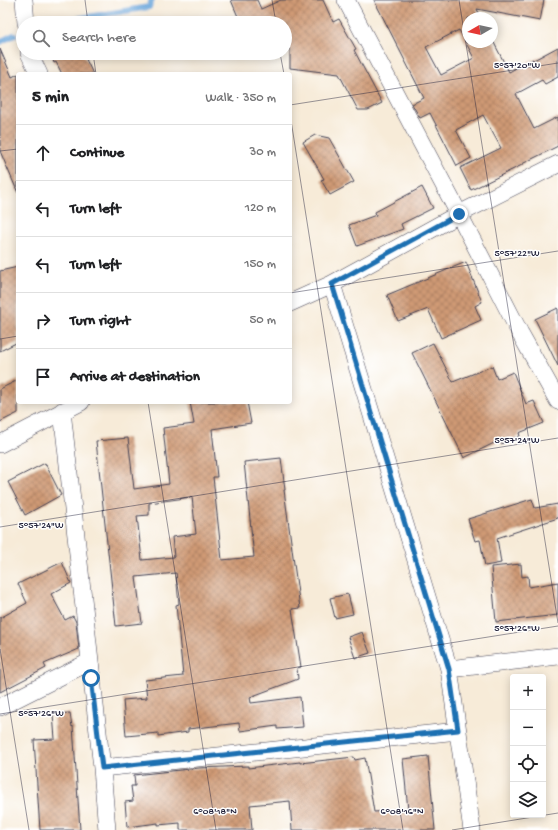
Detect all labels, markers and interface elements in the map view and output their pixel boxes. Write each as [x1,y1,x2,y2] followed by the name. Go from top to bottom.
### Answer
[462,12,498,48] north arrow
[16,16,292,60] search box
[30,27,52,49] icon: search
[62,29,136,47] text: Search here
[494,60,540,72] text: 5°57'20"W
[32,88,69,108] text: 5 min
[206,91,276,106] text: Walk · 350 m
[32,142,54,164] icon: ahead
[70,144,124,162] text: Continue
[250,145,276,160] text: 30 m
[32,198,54,220] icon: left
[70,200,121,218] text: Turn left
[245,201,276,216] text: 120 m
[450,205,468,223] route end
[494,248,540,260] text: 5°57'22"W
[32,254,54,276] icon: left
[70,256,121,274] text: Turn left
[244,257,276,272] text: 150 m
[32,310,54,332] icon: right
[70,312,130,330] text: Turn right
[249,313,276,328] text: 50 m
[32,366,54,388] icon: arrive
[70,368,200,386] text: Arrive at destination
[494,435,540,447] text: 5°57'24"W
[18,520,64,532] text: 5°57'24"W
[494,623,540,635] text: 5°57'26"W
[82,669,100,687] route start
[510,674,546,818] map controls
[510,674,546,710] button: +
[18,708,64,720] text: 5°57'26"W
[510,710,546,746] button: −
[510,746,546,782] button: locate
[510,782,546,818] button: layers
[193,806,237,818] text: 6°08'18"N
[380,806,424,818] text: 6°08'16"N

